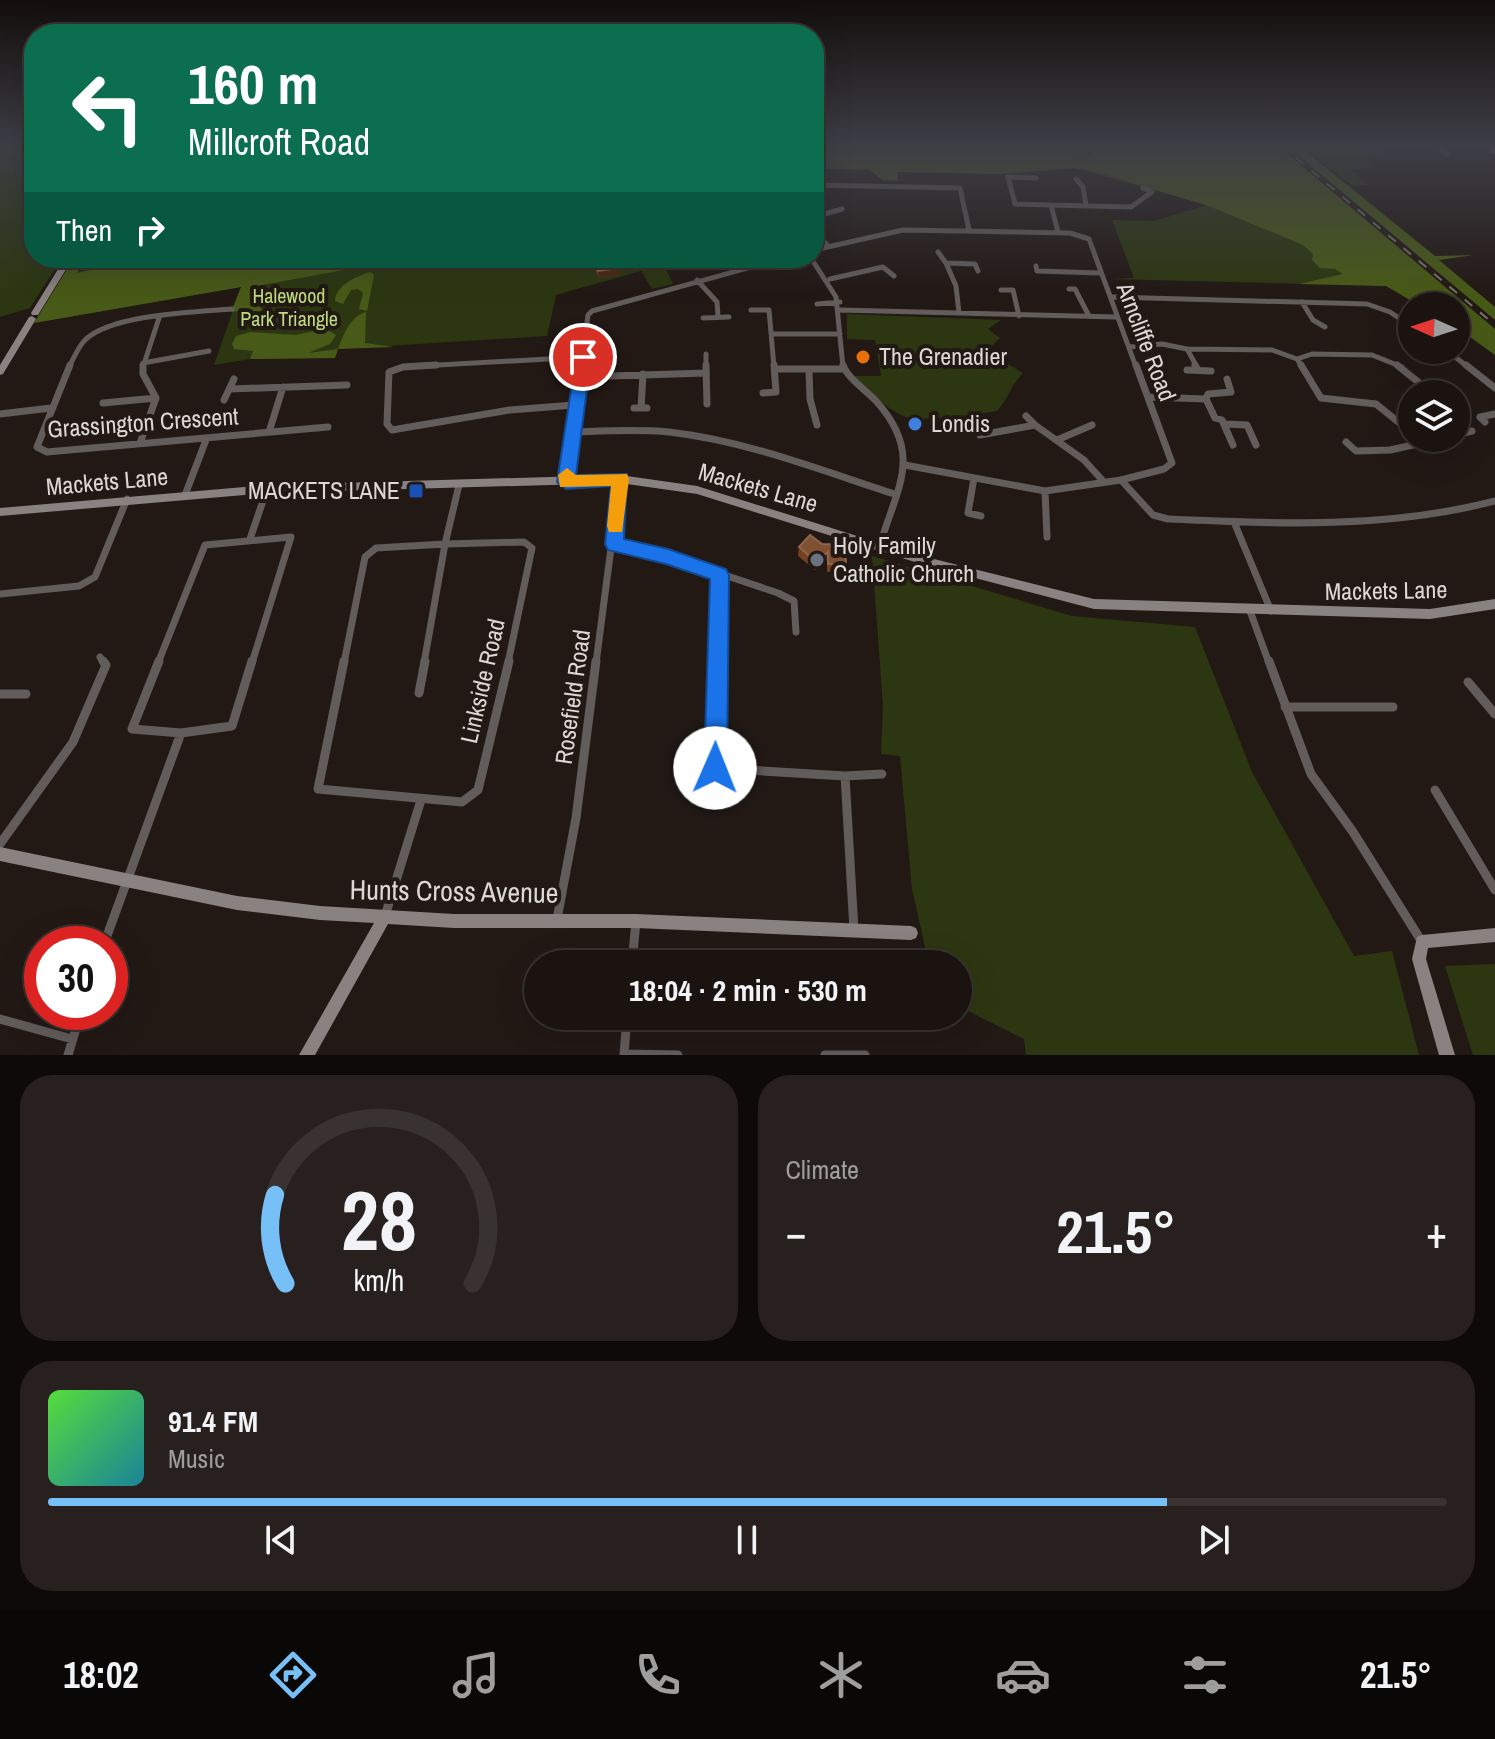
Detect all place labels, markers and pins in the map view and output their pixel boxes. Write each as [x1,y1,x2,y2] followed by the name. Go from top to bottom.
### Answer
[549,323,617,391] pin
[879,340,1007,372] place label: The Grenadier
[854,348,872,366] marker: The Grenadier
[931,407,990,439] place label: Londis
[906,415,924,433] marker: Londis
[248,474,400,506] place label: MACKETS LANE
[407,482,425,500] marker: MACKETS LANE
[833,529,974,589] place label: Holy Family Catholic Church
[808,551,826,569] marker: Holy Family Catholic Church

